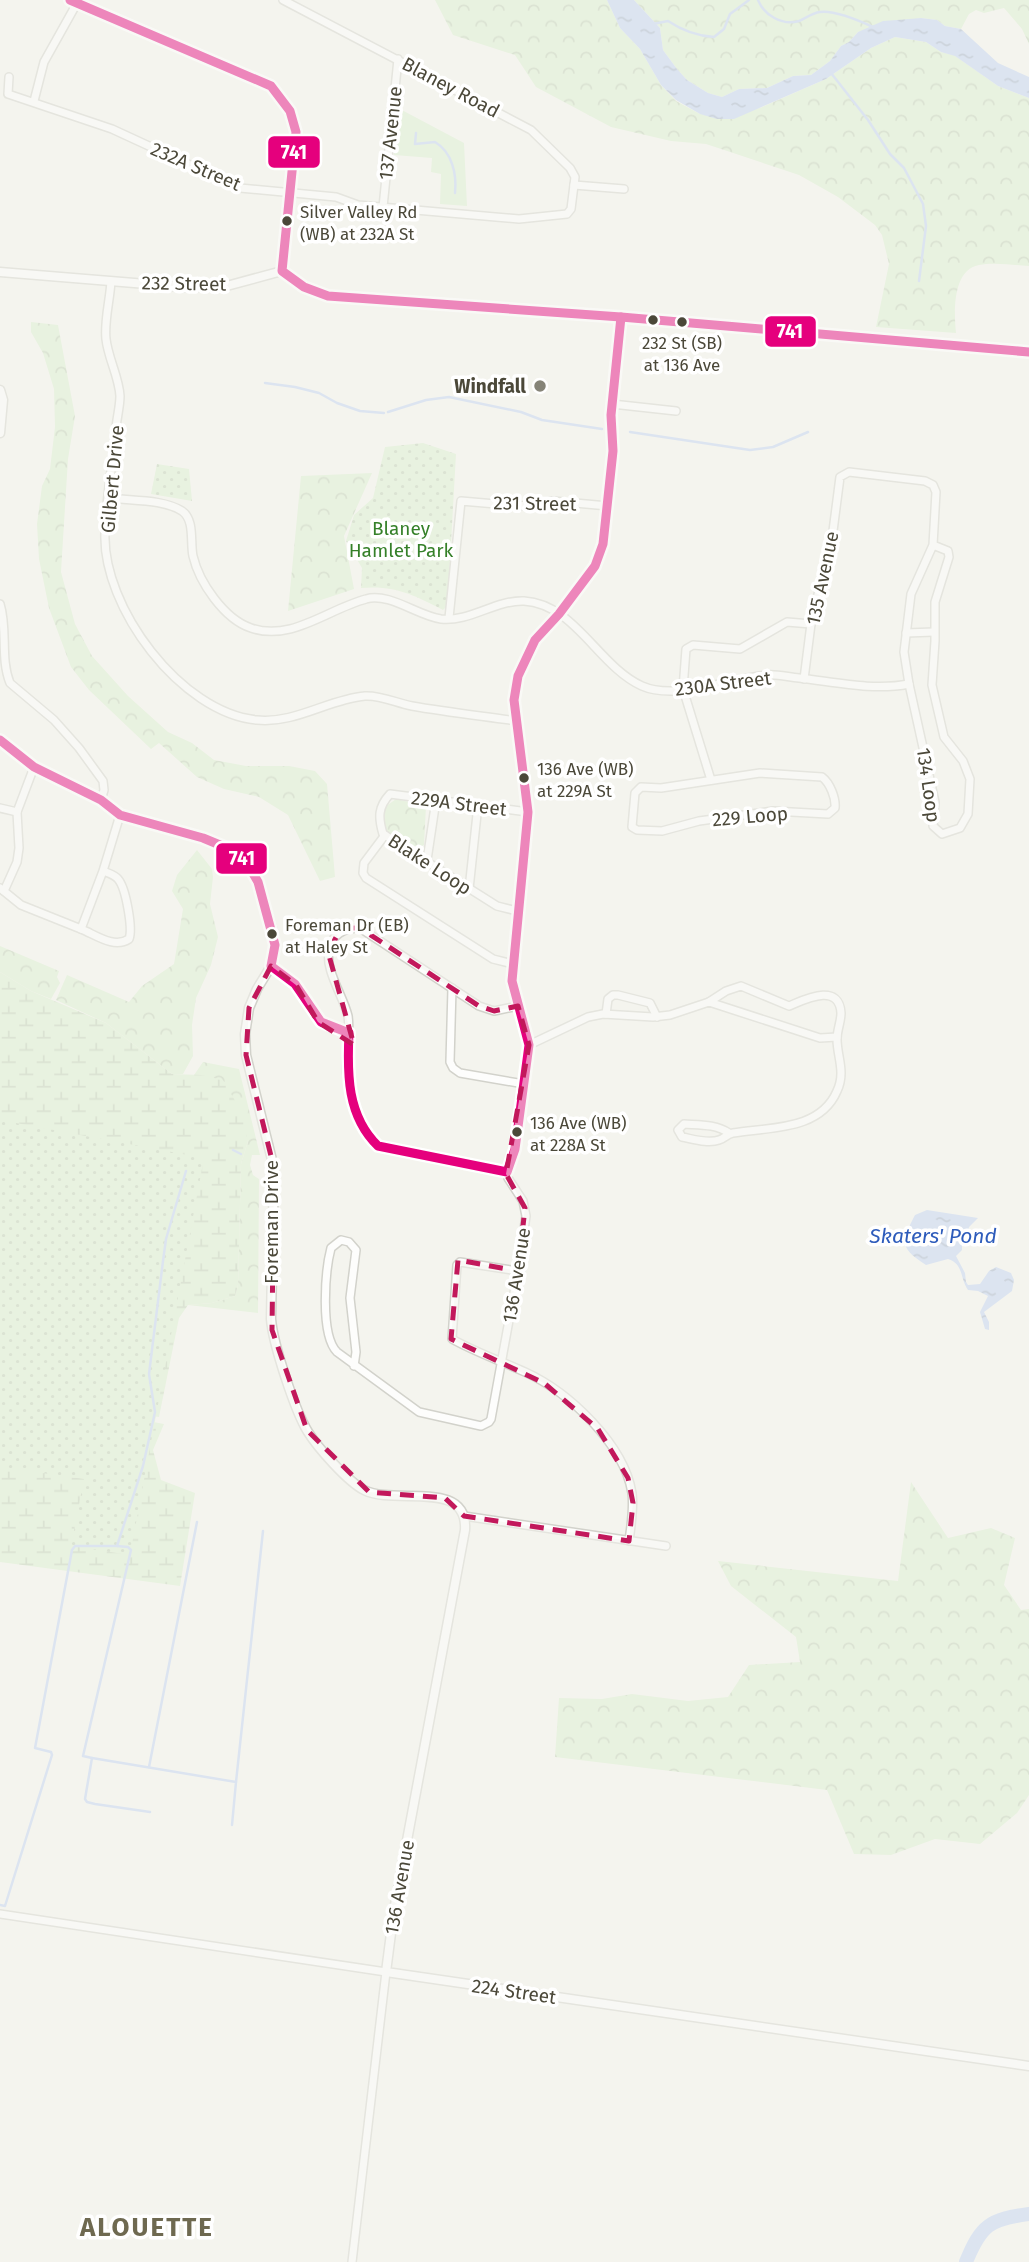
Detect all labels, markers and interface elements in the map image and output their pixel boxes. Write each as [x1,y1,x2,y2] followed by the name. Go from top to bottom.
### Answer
[398,52,503,123] street label: Blaney Road
[374,85,407,181] street label: 137 Avenue
[267,135,321,169] line badge: 741
[147,137,244,196] street label: 232A Street
[281,141,307,164] text: 741
[300,202,418,245] place label: Silver Valley Rd (WB) at 232A St
[280,214,294,228] marker: Silver Valley Rd (WB) at 232A St
[142,271,227,296] street label: 232 Street
[646,313,660,327] unlabelled marker
[675,315,689,329] marker: 232 St (SB) at 136 Ave
[764,315,817,348] line badge: 741
[777,320,803,343] text: 741
[642,333,722,376] place label: 232 St (SB) at 136 Ave
[454,375,526,398] place label: Windfall
[532,378,548,394] marker: Windfall
[96,424,129,534] street label: Gilbert Drive
[493,491,577,516] street label: 231 Street
[349,517,454,562] park label: Blaney Hamlet Park
[801,529,844,627] street label: 135 Avenue
[674,666,773,701] street label: 230A Street
[912,746,945,824] street label: 134 Loop
[537,759,634,802] place label: 136 Ave (WB) at 229A St
[517,771,531,785] marker: 136 Ave (WB) at 229A St
[410,786,508,821] street label: 229A Street
[711,802,789,831] street label: 229 Loop
[384,829,476,900] street label: Blake Loop
[215,842,268,875] line badge: 741
[229,847,255,870] text: 741
[285,915,409,958] place label: Foreman Dr (EB) at Haley St
[265,927,279,941] marker: Foreman Dr (EB) at Haley St
[530,1113,627,1156] place label: 136 Ave (WB) at 228A St
[510,1125,524,1139] marker: 136 Ave (WB) at 228A St
[260,1160,283,1284] street label: Foreman Drive
[868,1223,997,1249] water label: Skaters' Pond
[498,1226,535,1324] street label: 136 Avenue
[380,1838,419,1936] street label: 136 Avenue
[470,1974,558,2009] street label: 224 Street
[79,2212,214,2243] district label: ALOUETTE

